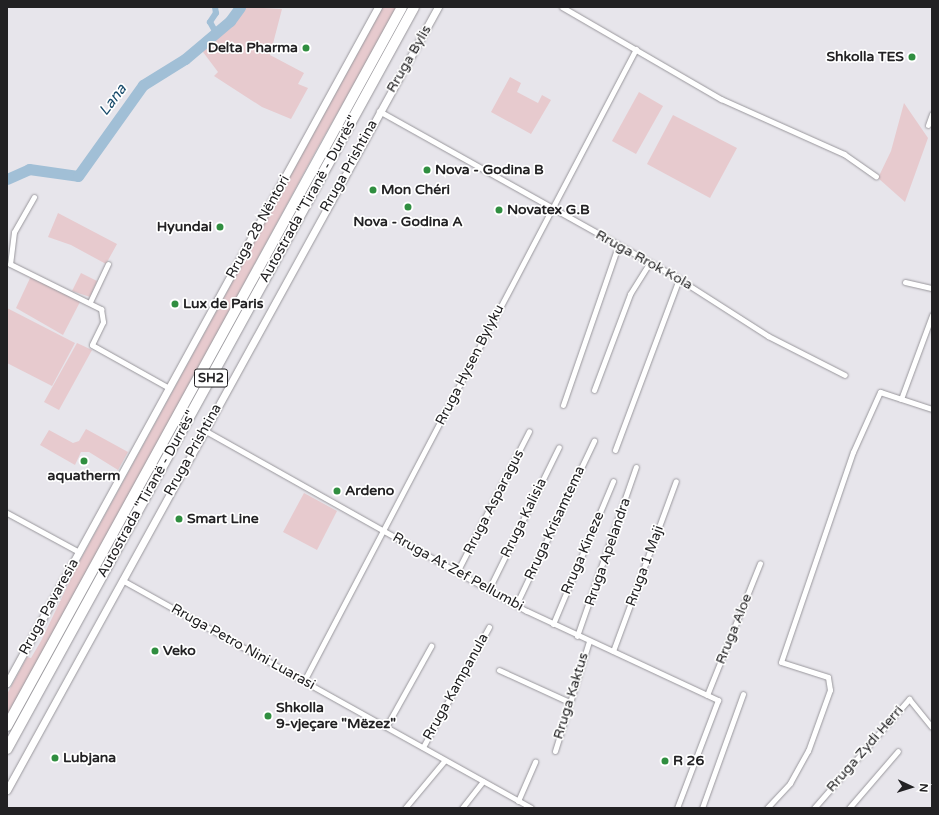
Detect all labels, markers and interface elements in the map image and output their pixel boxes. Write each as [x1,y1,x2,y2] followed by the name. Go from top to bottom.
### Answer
[383,22,435,96] street label: Rruga Bylis
[208,40,298,56] place label: Delta Pharma
[301,43,311,53] marker: Delta Pharma
[826,49,904,65] place label: Shkolla TES
[907,52,917,62] marker: Shkolla TES
[95,81,131,119] water label: Lana
[256,113,362,285] street label: Autostrada "Tiranë - Durrës"
[317,117,381,215] street label: Rruga Prishtina
[435,162,544,178] place label: Nova - Godina B
[422,165,432,175] marker: Nova - Godina B
[223,172,293,282] street label: Rruga 28 Nëntori
[381,182,450,198] place label: Mon Chéri
[368,185,378,195] marker: Mon Chéri
[403,202,413,212] marker: Nova - Godina A
[507,202,590,218] place label: Novatex G.B
[494,205,504,215] marker: Novatex G.B
[353,214,463,230] place label: Nova - Godina A
[157,219,212,235] place label: Hyundai
[215,222,225,232] marker: Hyundai
[593,226,695,294] street label: Rruga Rrok Kola
[183,296,263,312] place label: Lux de Paris
[170,299,180,309] marker: Lux de Paris
[432,302,508,428] street label: Rruga Hysen Bylyku
[194,367,228,389] road number: SH2
[161,401,225,499] street label: Rruga Prishtina
[94,408,200,580] street label: Autostrada "Tiranë - Durrës"
[460,447,528,557] street label: Rruga Asparagus
[79,456,89,466] marker: aquatherm
[521,463,589,583] street label: Rruga Krisamtema
[48,468,120,484] place label: aquatherm
[497,475,551,561] street label: Rruga Kalisia
[345,483,394,499] place label: Ardeno
[332,486,342,496] marker: Ardeno
[582,496,634,608] street label: Rruga Apelandra
[558,509,608,597] street label: Rruga Kineze
[187,511,259,527] place label: Smart Line
[174,514,184,524] marker: Smart Line
[623,523,667,609] street label: Rruga 1 Maji
[390,529,526,615] street label: Rruga At Zef Pellumbi
[16,556,82,658] street label: Rruga Pavaresia
[712,591,756,667] street label: Rruga Aloe
[168,600,318,694] street label: Rruga Petro Nini Luarasi
[420,631,492,743] street label: Rruga Kampanula
[163,643,196,659] place label: Veko
[150,646,160,656] marker: Veko
[550,651,592,741] street label: Rruga Kaktus
[276,700,396,732] place label: Shkolla 9-vjeçare "Mëzez"
[823,702,907,796] street label: Rruga Zydi Herri
[263,711,273,721] marker: Shkolla 9-vjeçare "Mëzez"
[63,750,116,766] place label: Lubjana
[50,753,60,763] marker: Lubjana
[673,753,704,769] place label: R 26
[660,756,670,766] marker: R 26
[891,767,931,807] north arrow
[917,783,930,793] text: N

